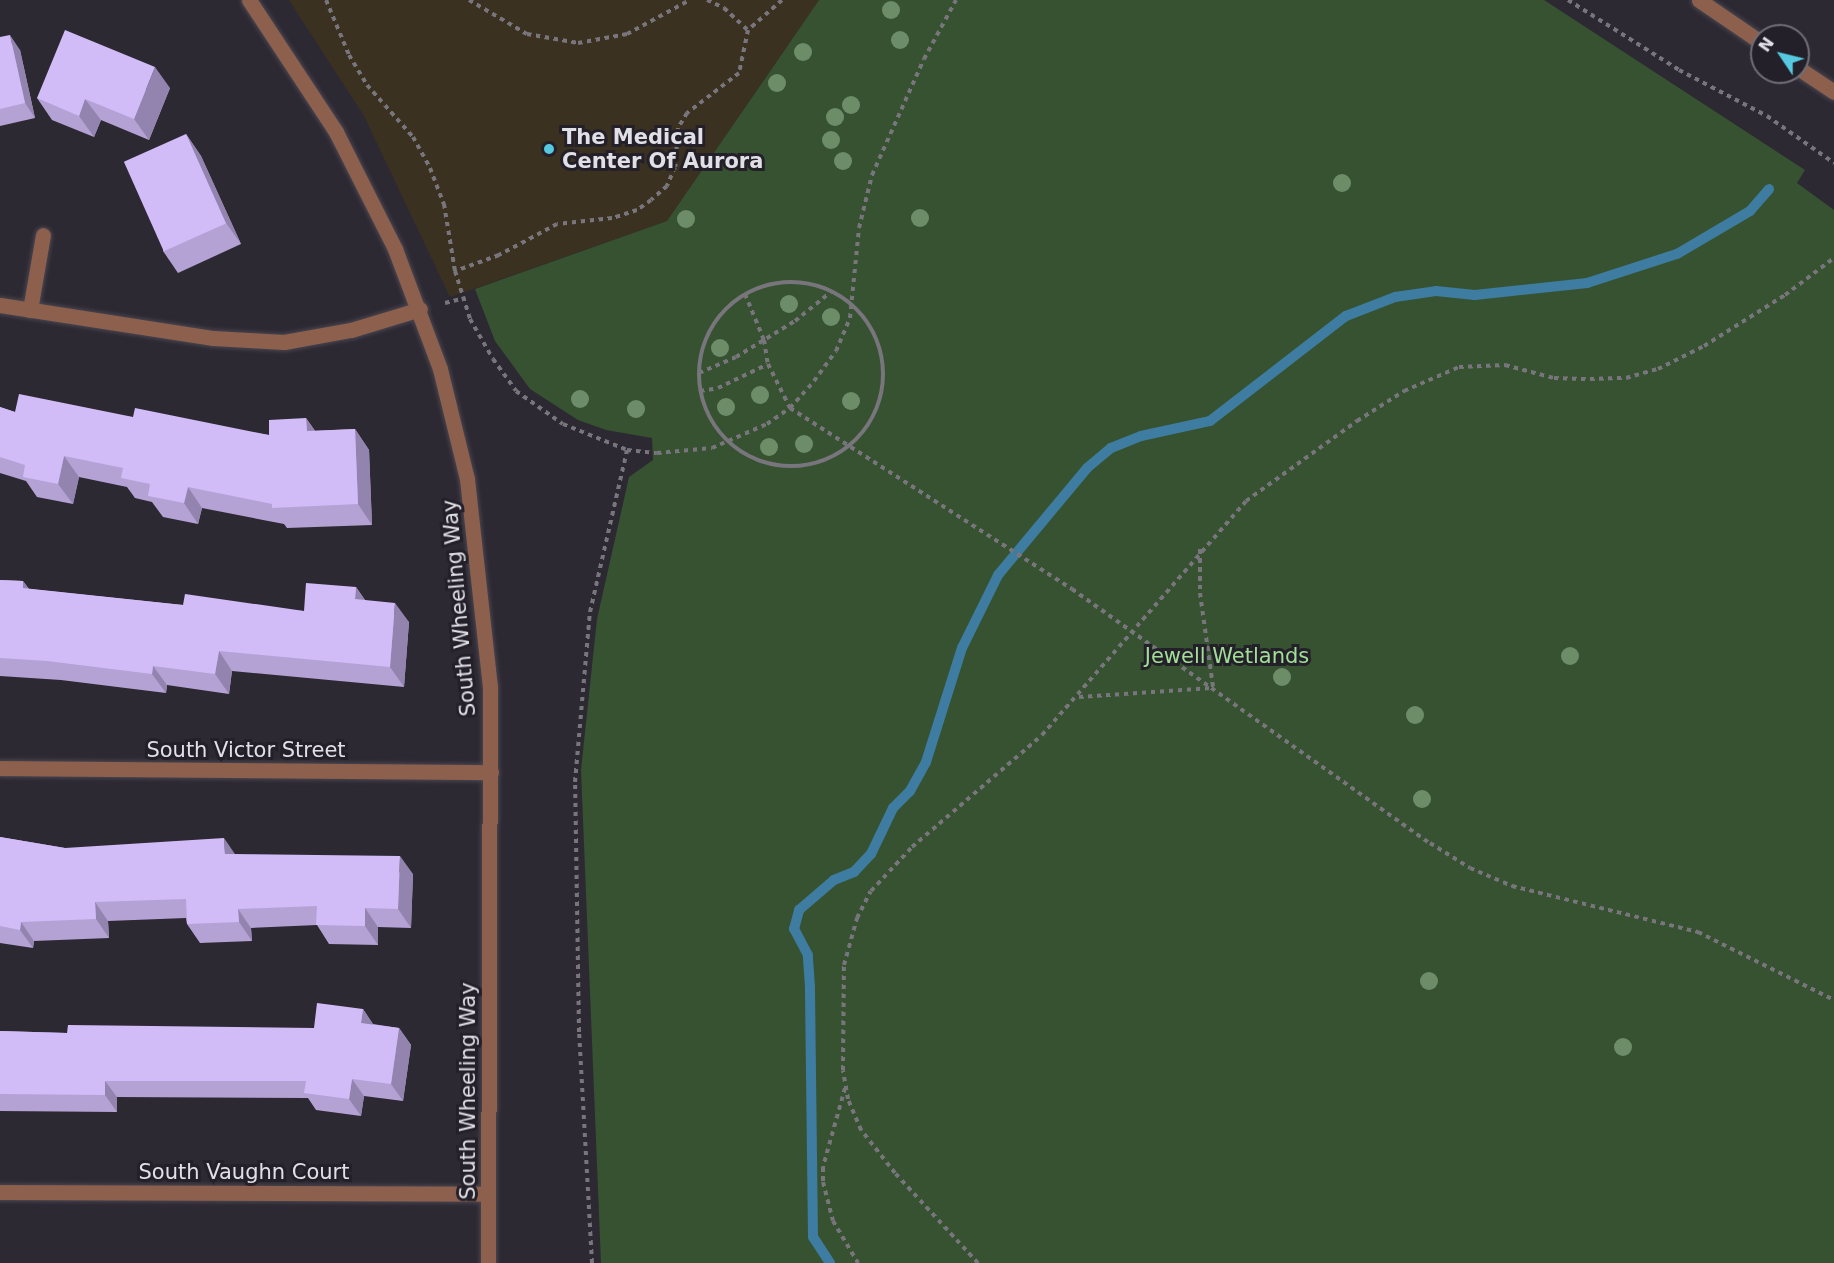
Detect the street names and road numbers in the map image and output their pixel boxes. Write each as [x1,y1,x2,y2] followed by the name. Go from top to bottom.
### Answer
[437,499,481,717] street label: South Wheeling Way
[146,737,346,763] street label: South Victor Street
[455,982,481,1200] street label: South Wheeling Way
[139,1159,349,1185] street label: South Vaughn Court

